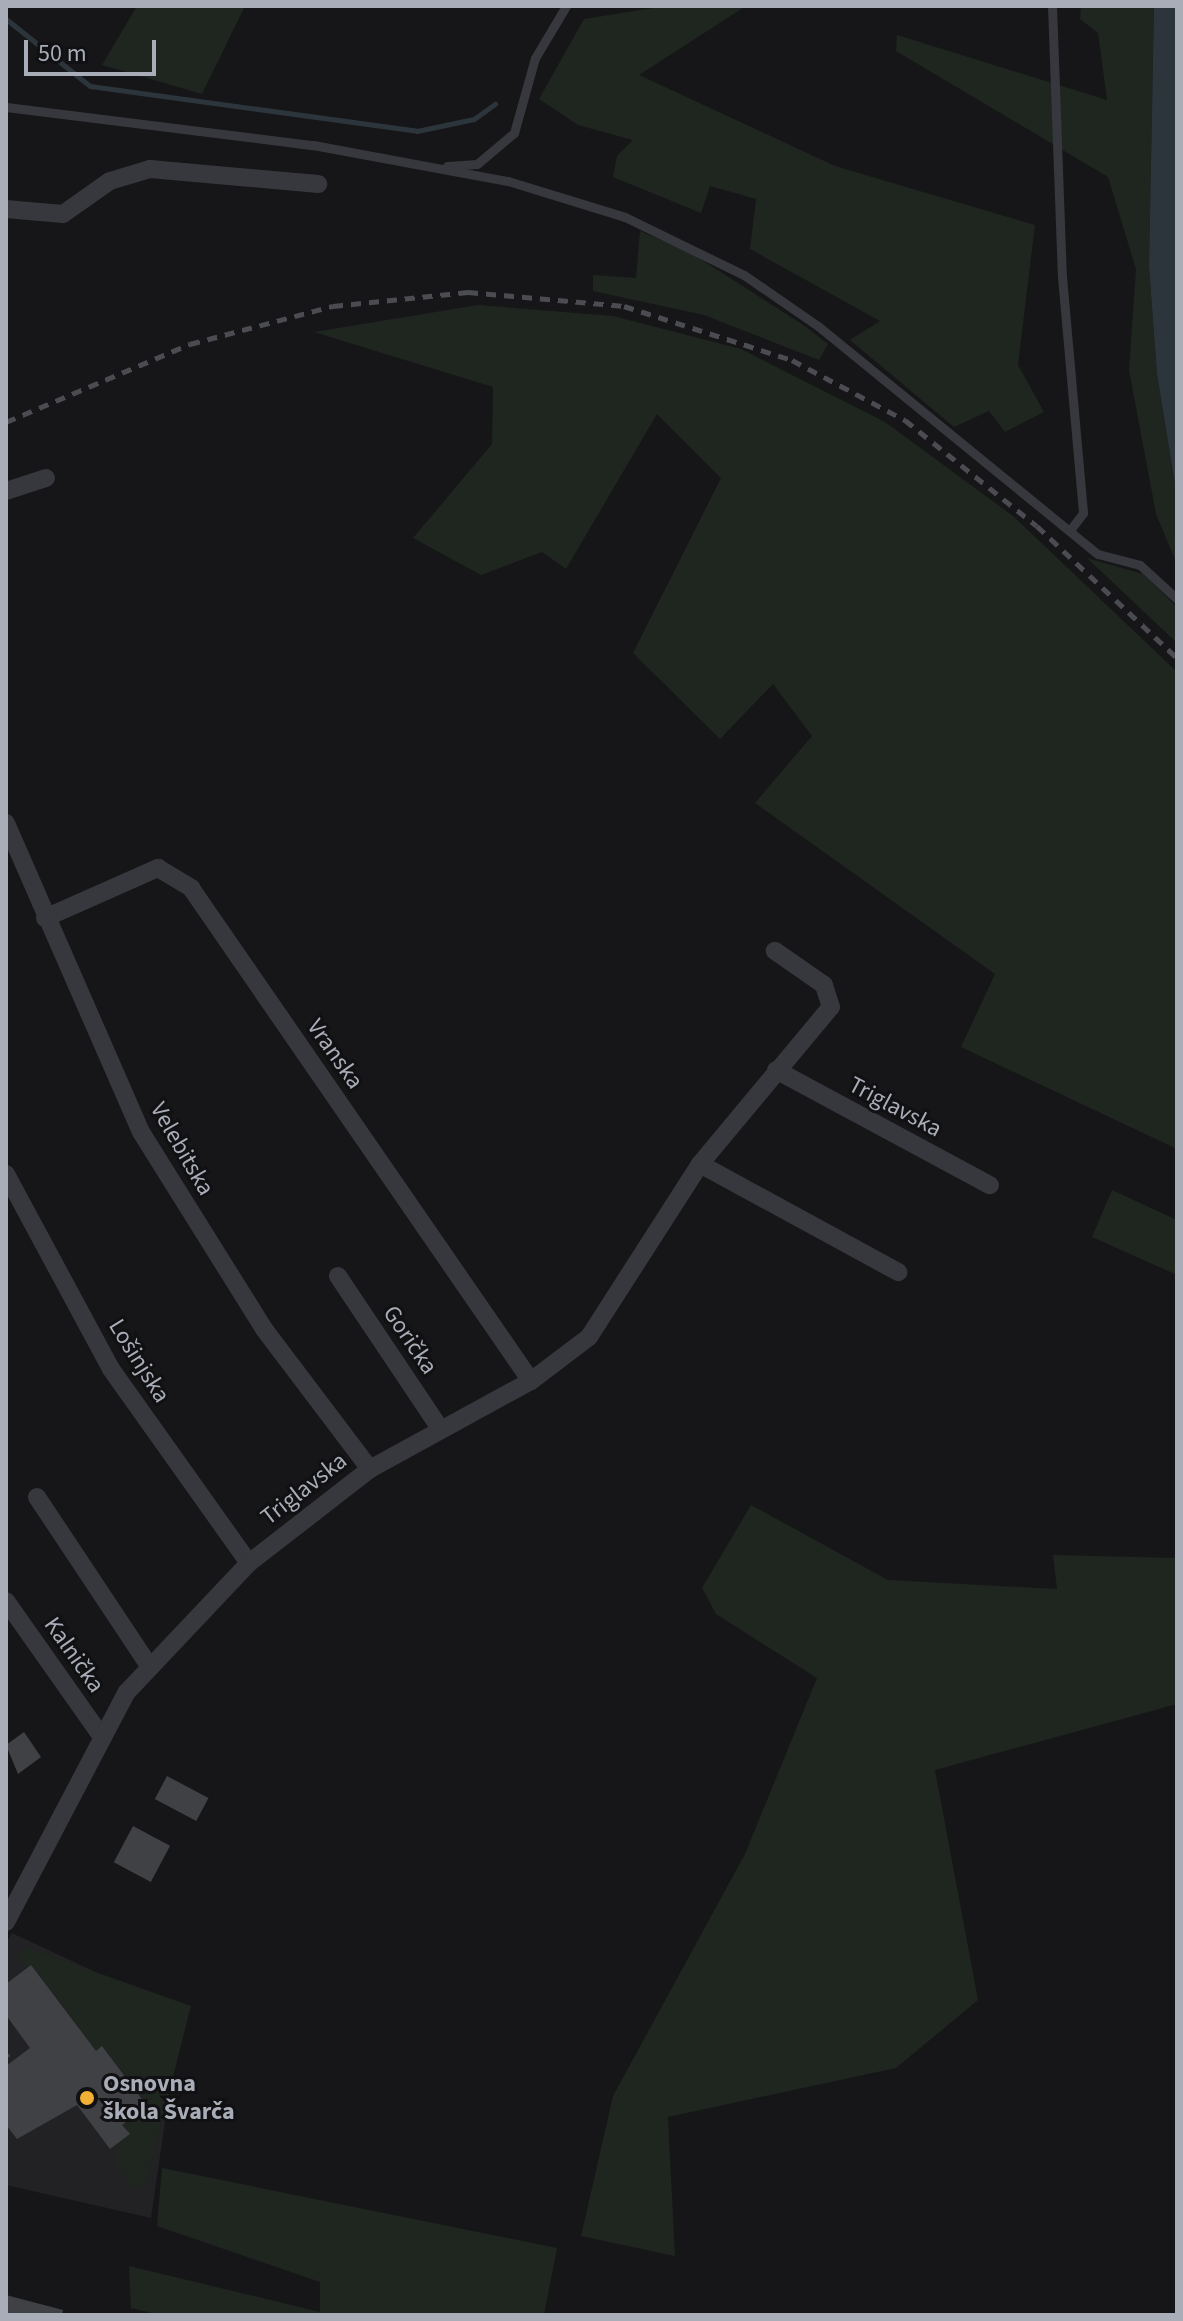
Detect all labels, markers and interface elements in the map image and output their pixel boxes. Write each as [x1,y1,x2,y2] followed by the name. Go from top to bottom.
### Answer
[28,24,160,74] scale bar
[38,36,87,71] text: 50 m
[301,1014,369,1094] street label: Vranska
[844,1071,946,1143] street label: Triglavska
[144,1097,220,1201] street label: Velebitska
[377,1300,443,1380] street label: Gorička
[102,1314,176,1408] street label: Lošinjska
[255,1446,353,1532] street label: Triglavska
[38,1612,110,1698] street label: Kalnička
[103,2070,235,2126] place label: Osnovna škola Švarča
[78,2089,96,2107] marker: Osnovna škola Švarča

